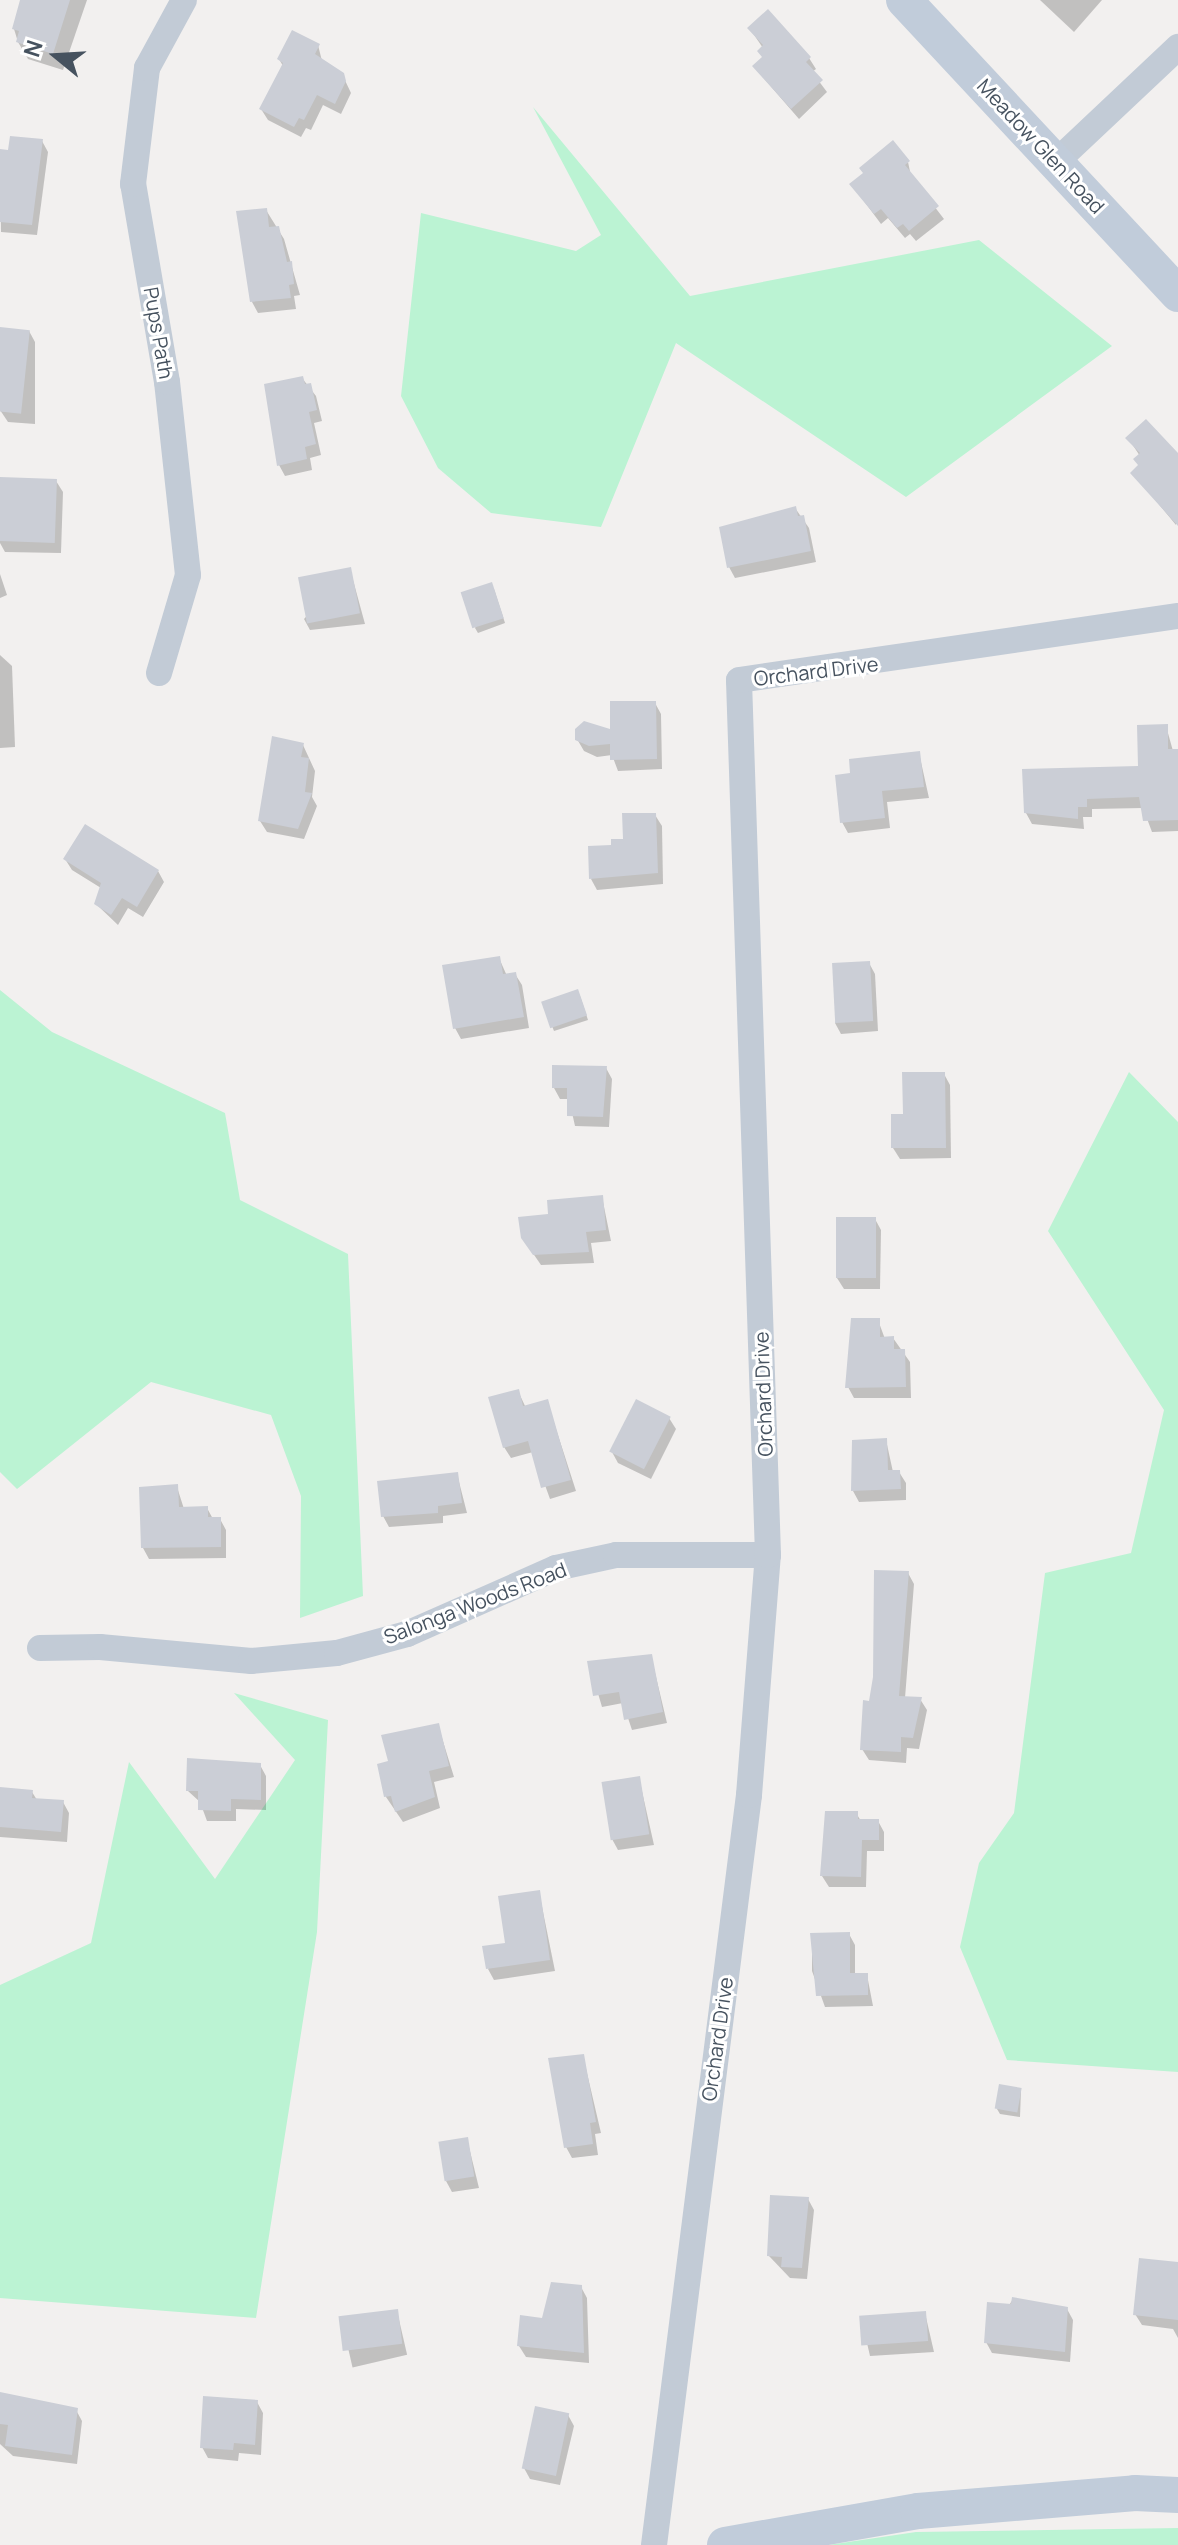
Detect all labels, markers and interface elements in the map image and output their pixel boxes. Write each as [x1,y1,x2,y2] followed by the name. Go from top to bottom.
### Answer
[16,16,96,96] north arrow
[16,36,50,61] text: N
[972,74,1110,218] street label: Meadow Glen Road
[139,285,179,381] street label: Pups Path
[752,651,880,691] street label: Orchard Drive
[749,1331,777,1457] street label: Orchard Drive
[380,1557,570,1649] street label: Salonga Woods Road
[696,1975,738,2103] street label: Orchard Drive

